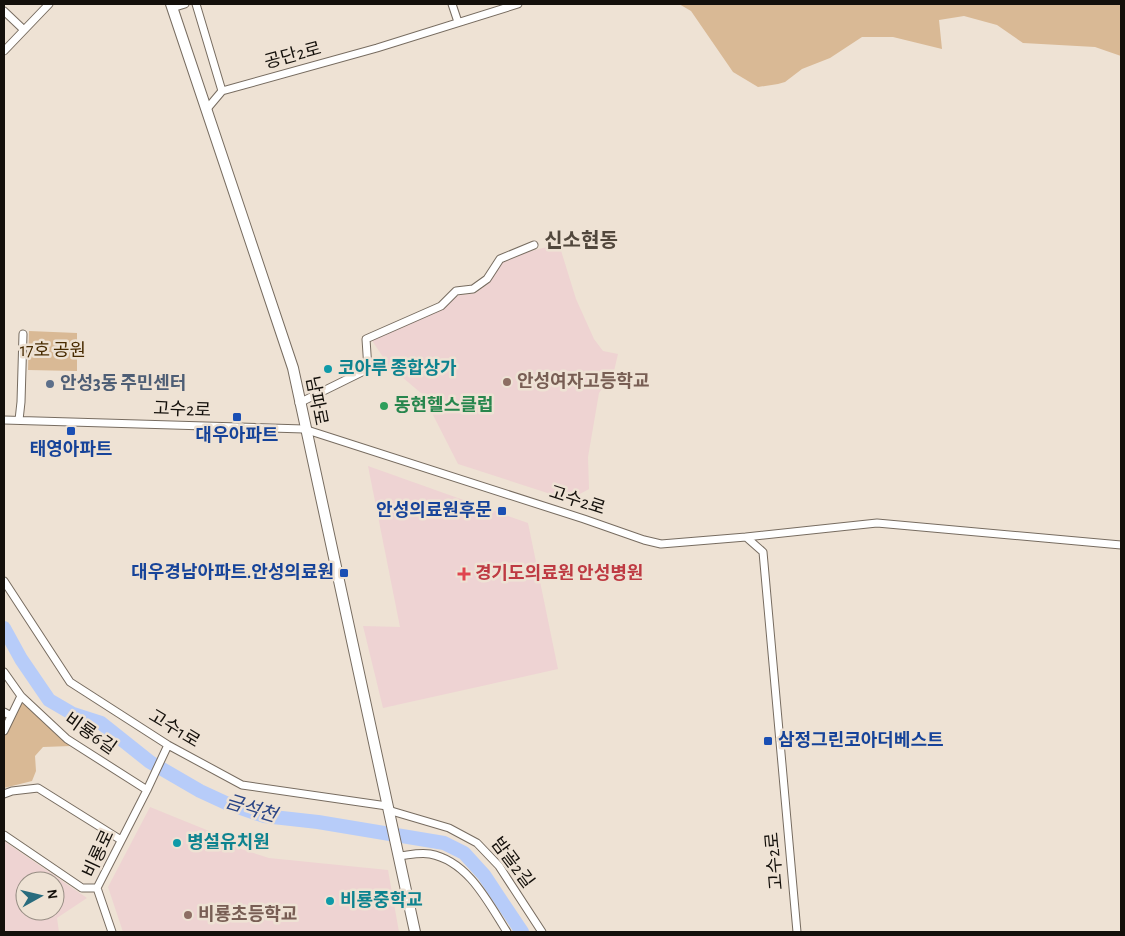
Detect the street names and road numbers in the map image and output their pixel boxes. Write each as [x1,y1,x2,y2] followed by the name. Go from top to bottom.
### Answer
[262,39,323,72] street label: 공단2로
[302,375,331,427] street label: 남파로
[153,399,211,420] street label: 고수2로
[547,483,608,519] street label: 고수2로
[145,706,203,751] street label: 고수1로
[61,708,120,758] street label: 비룡6길
[79,827,118,880] street label: 비룡로
[763,831,786,891] street label: 고수2로
[487,834,537,892] street label: 밤골2길

